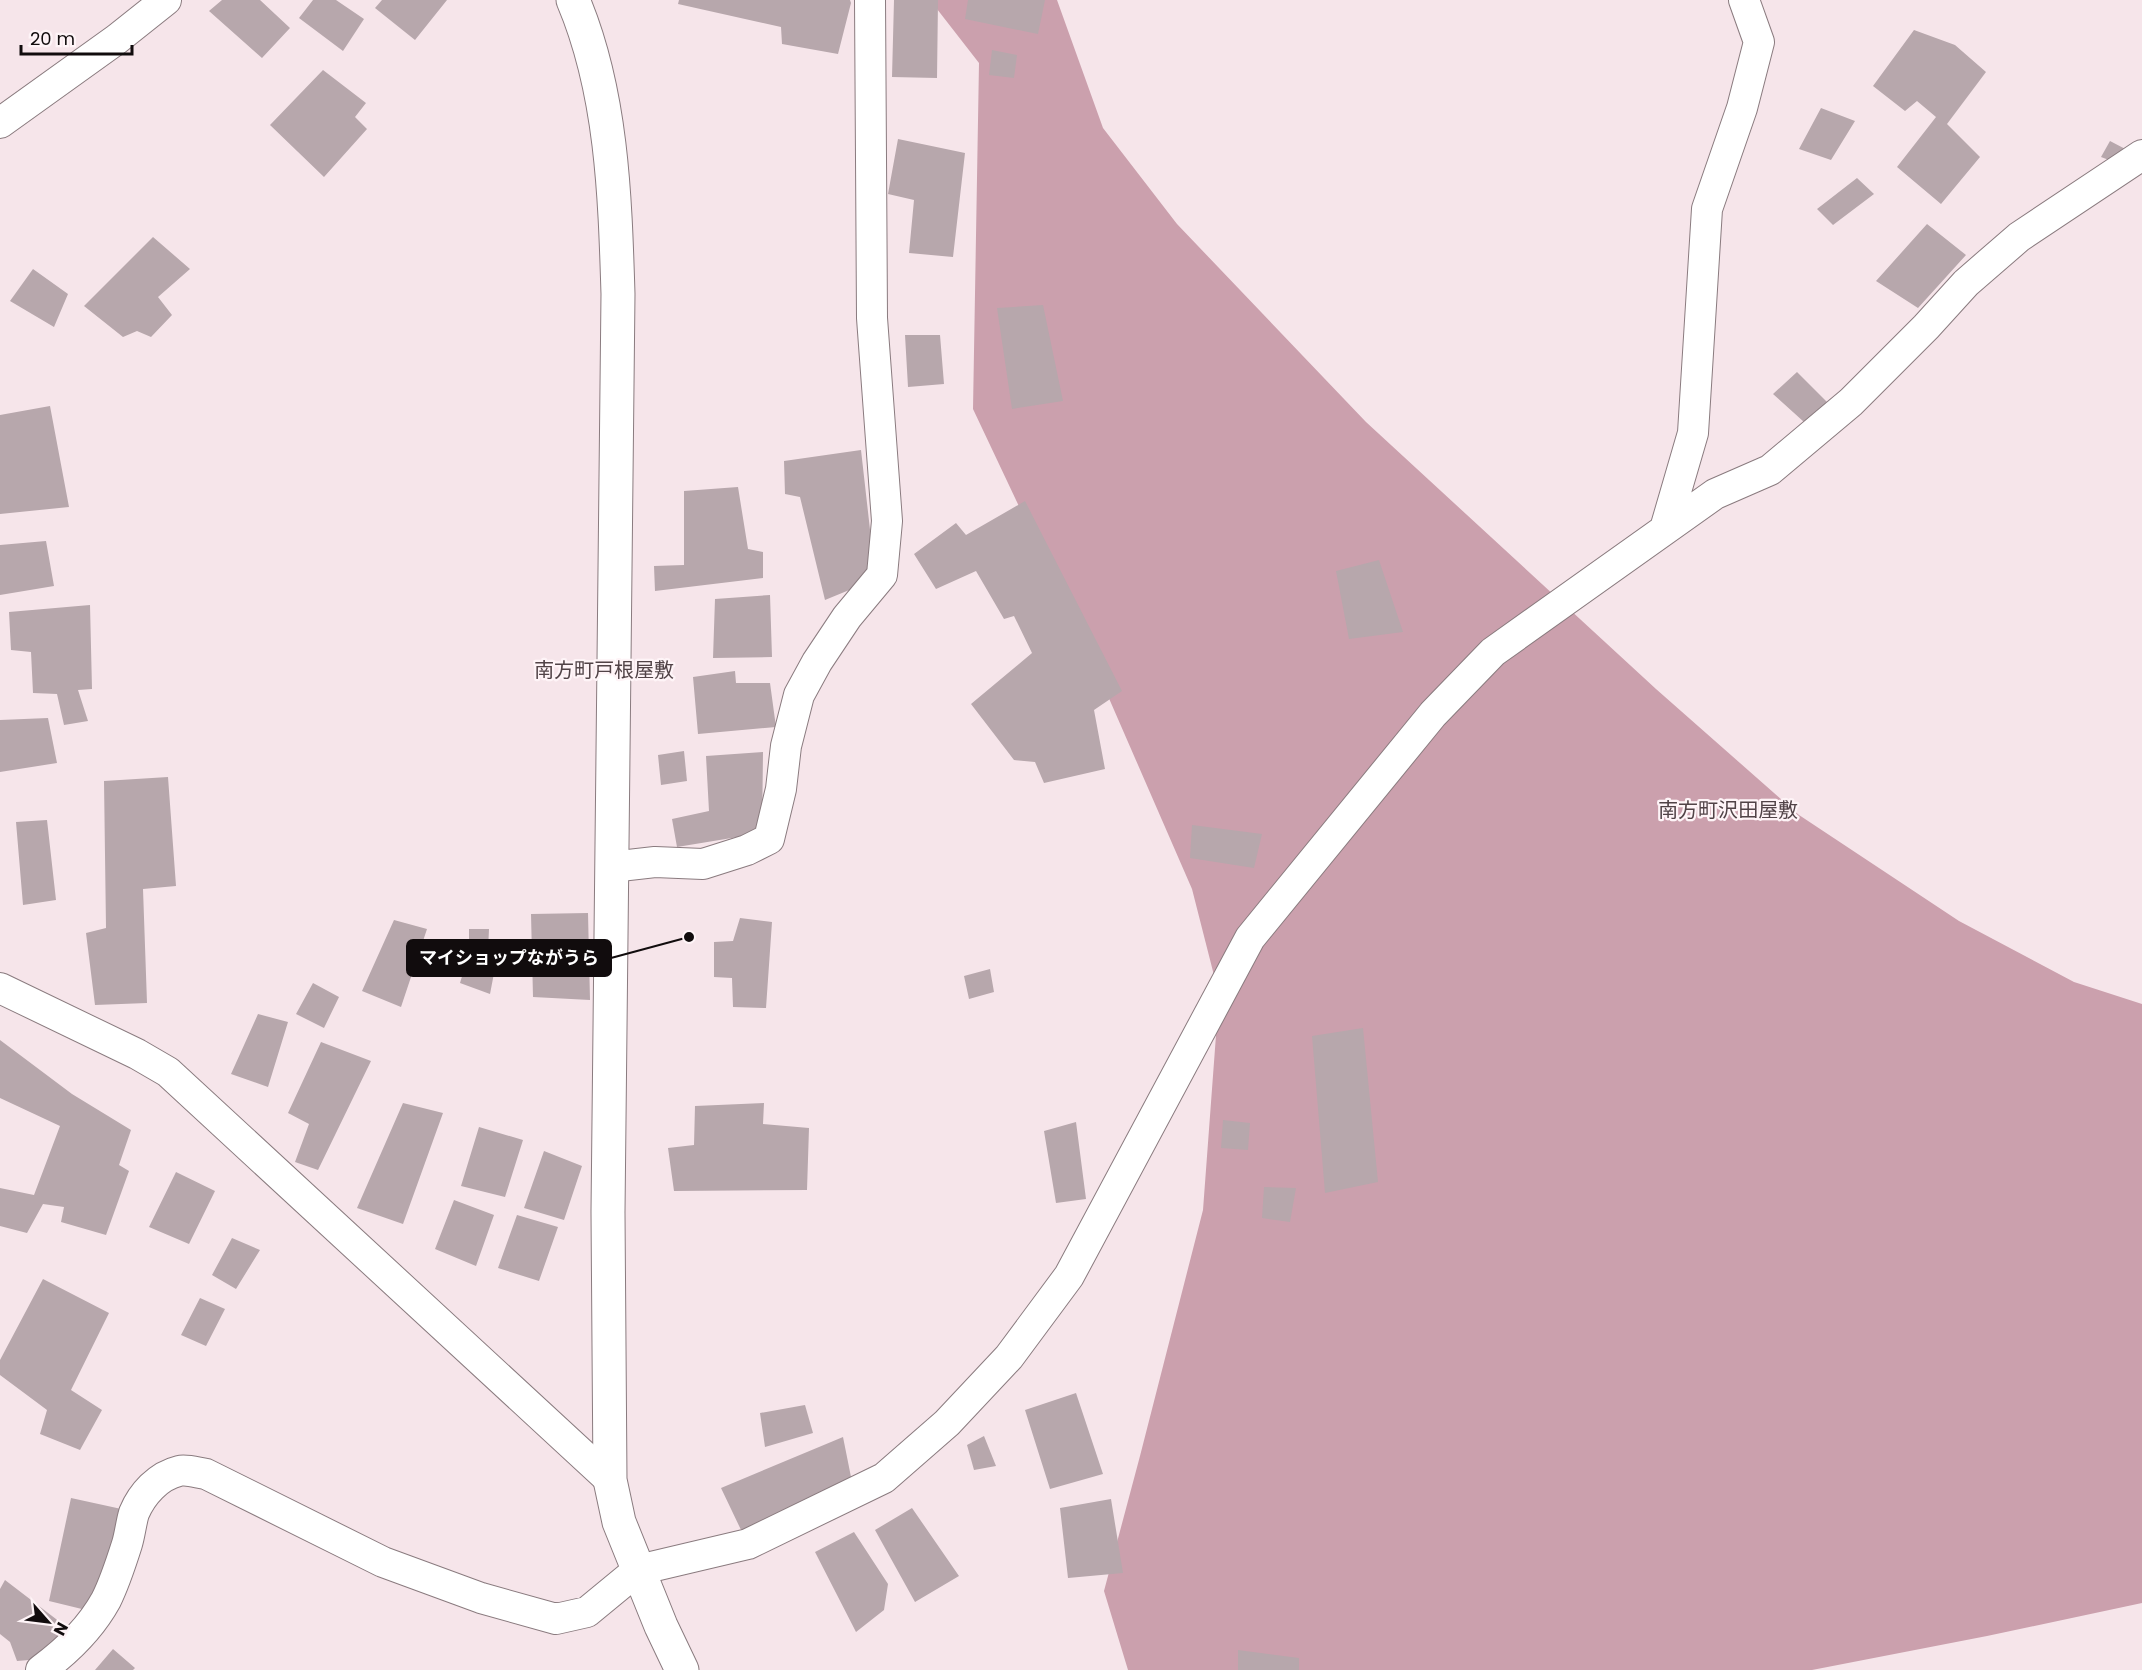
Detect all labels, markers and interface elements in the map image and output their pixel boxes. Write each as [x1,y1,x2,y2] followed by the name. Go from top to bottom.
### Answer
[21,18,132,56] scale bar
[30,26,75,51] text: 20 m
[534,656,674,684] district label: 南方町戸根屋敷
[1658,796,1798,824] district label: 南方町沢田屋敷
[407,940,611,976] callout: マイショップながうら
[419,945,599,970] text: マイショップながうら
[18,1592,78,1652] north arrow
[48,1618,74,1640] text: N

